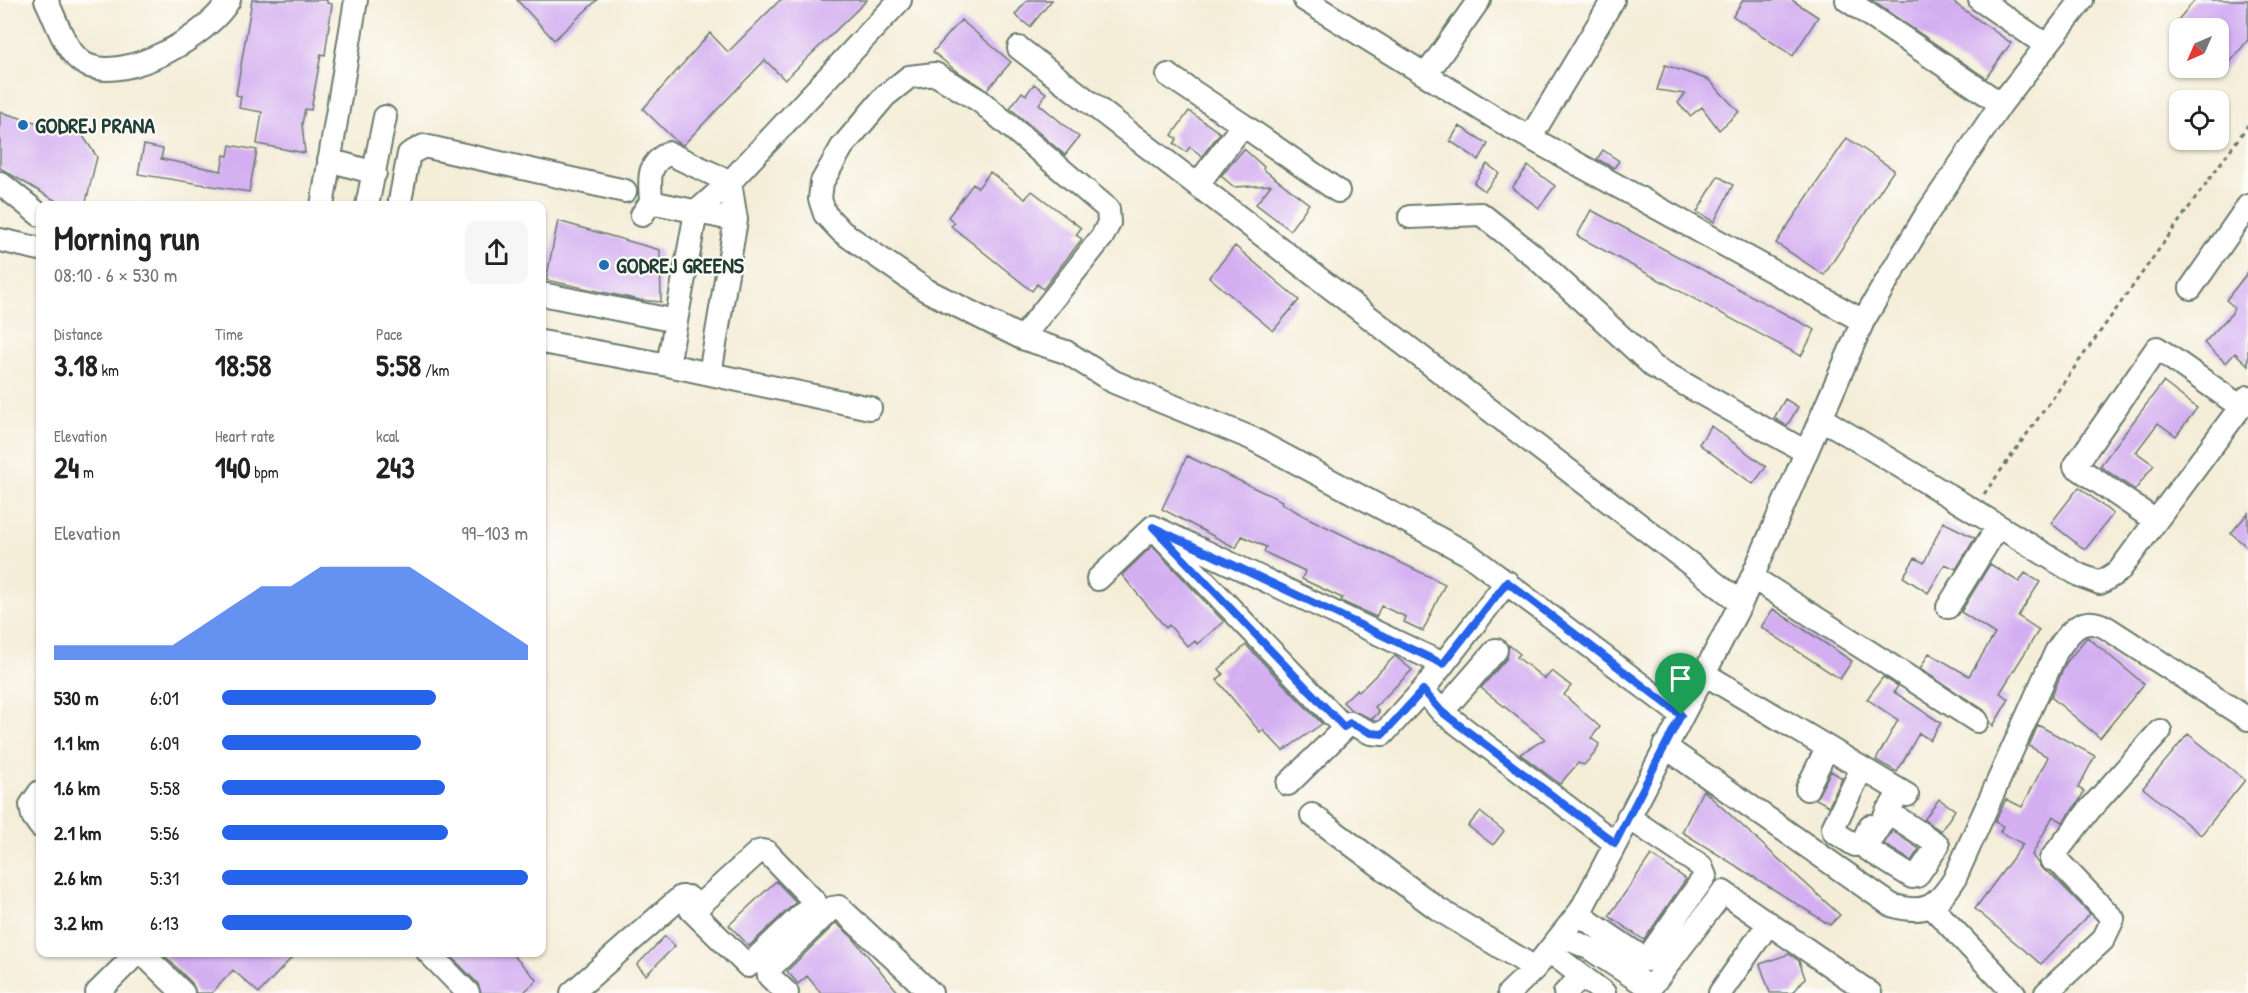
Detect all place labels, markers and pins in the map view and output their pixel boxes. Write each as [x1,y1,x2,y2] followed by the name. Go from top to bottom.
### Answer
[35,110,155,140] place label: GODREJ PRANA
[16,118,30,132] marker: GODREJ PRANA
[616,250,745,280] place label: GODREJ GREENS
[597,258,611,272] marker: GODREJ GREENS
[1655,653,1706,715] pin

